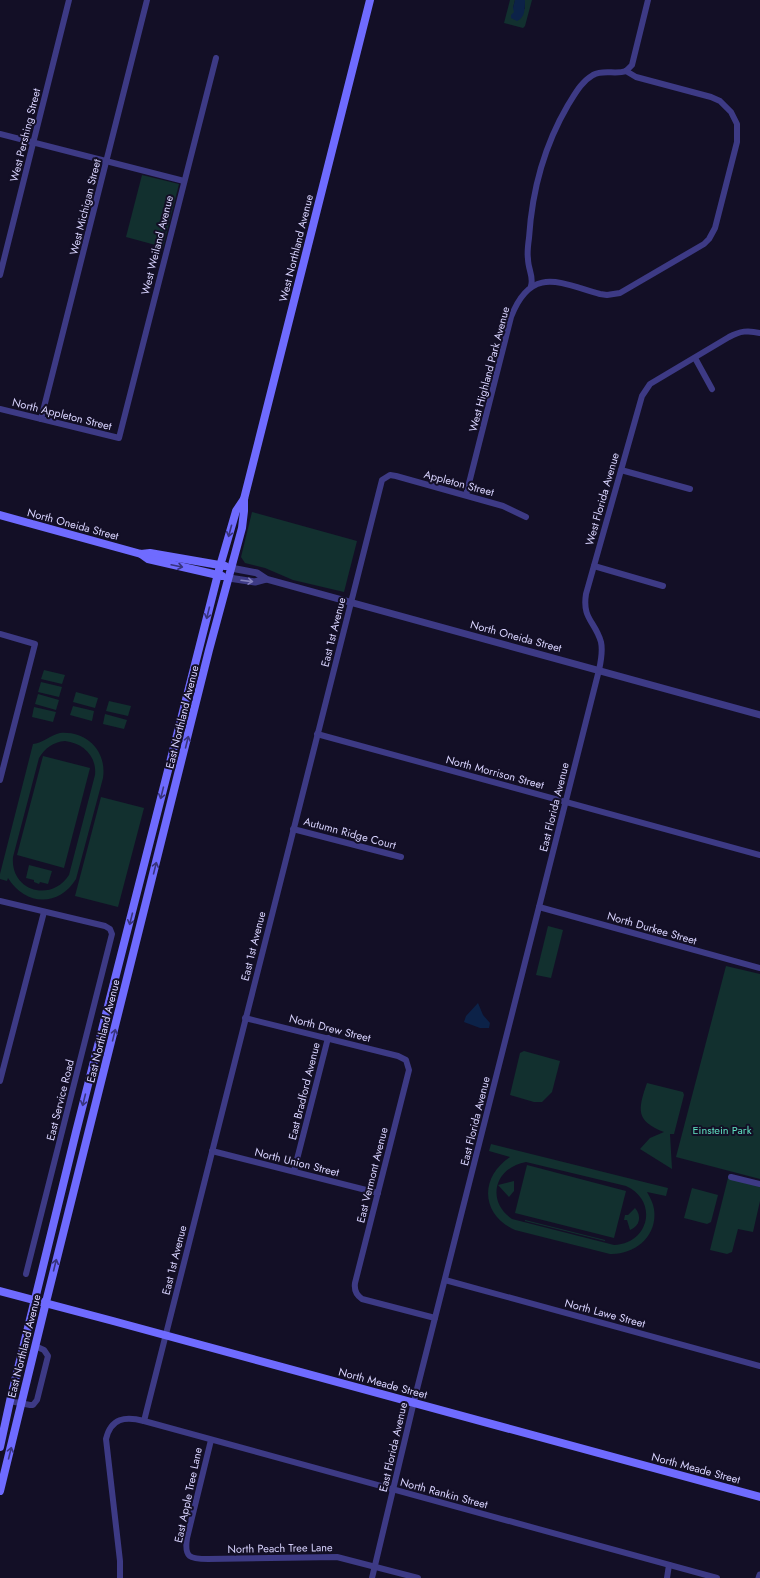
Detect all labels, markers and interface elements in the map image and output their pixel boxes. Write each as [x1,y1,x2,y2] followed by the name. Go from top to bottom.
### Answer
[6,86,44,183] street label: West Pershing Street
[65,157,105,257] street label: West Michigan Street
[275,192,317,303] street label: West Northland Avenue
[137,193,177,296] street label: West Weiland Avenue
[465,304,514,433] street label: West Highland Park Avenue
[11,394,114,434] street label: North Appleton Street
[581,450,623,547] street label: West Florida Avenue
[422,466,496,500] street label: Appleton Street
[25,504,121,544] street label: North Oneida Street
[225,524,233,537] one-way arrow
[170,563,183,571] one-way arrow
[240,577,253,585] one-way arrow
[317,595,349,669] street label: East 1st Avenue
[204,606,211,619] one-way arrow
[468,616,564,656] street label: North Oneida Street
[161,663,203,770] street label: East Northland Avenue
[183,736,191,749] one-way arrow
[444,751,546,793] street label: North Morrison Street
[535,760,573,853] street label: East Florida Avenue
[158,787,166,800] one-way arrow
[302,813,398,853] street label: Autumn Ridge Court
[152,862,159,875] one-way arrow
[605,908,699,949] street label: North Durkee Street
[237,909,269,983] street label: East 1st Avenue
[126,913,134,926] one-way arrow
[82,977,124,1084] street label: East Northland Avenue
[287,1010,373,1046] street label: North Drew Street
[110,1029,118,1042] one-way arrow
[284,1040,324,1141] street label: East Bradford Avenue
[42,1058,78,1142] street label: East Service Road
[456,1074,494,1167] street label: East Florida Avenue
[80,1093,88,1106] one-way arrow
[693,1122,752,1138] park label: Einstein Park
[352,1125,392,1225] street label: East Vermont Avenue
[253,1144,341,1180] street label: North Union Street
[158,1223,190,1297] street label: East 1st Avenue
[52,1258,59,1271] one-way arrow
[3,1292,45,1399] street label: East Northland Avenue
[563,1295,647,1332] street label: North Lawe Street
[337,1363,430,1403] street label: North Meade Street
[375,1400,411,1493] street label: East Florida Avenue
[170,1445,206,1544] street label: East Apple Tree Lane
[6,1447,14,1460] one-way arrow
[650,1448,743,1488] street label: North Meade Street
[398,1474,490,1513] street label: North Rankin Street
[227,1539,333,1557] street label: North Peach Tree Lane

